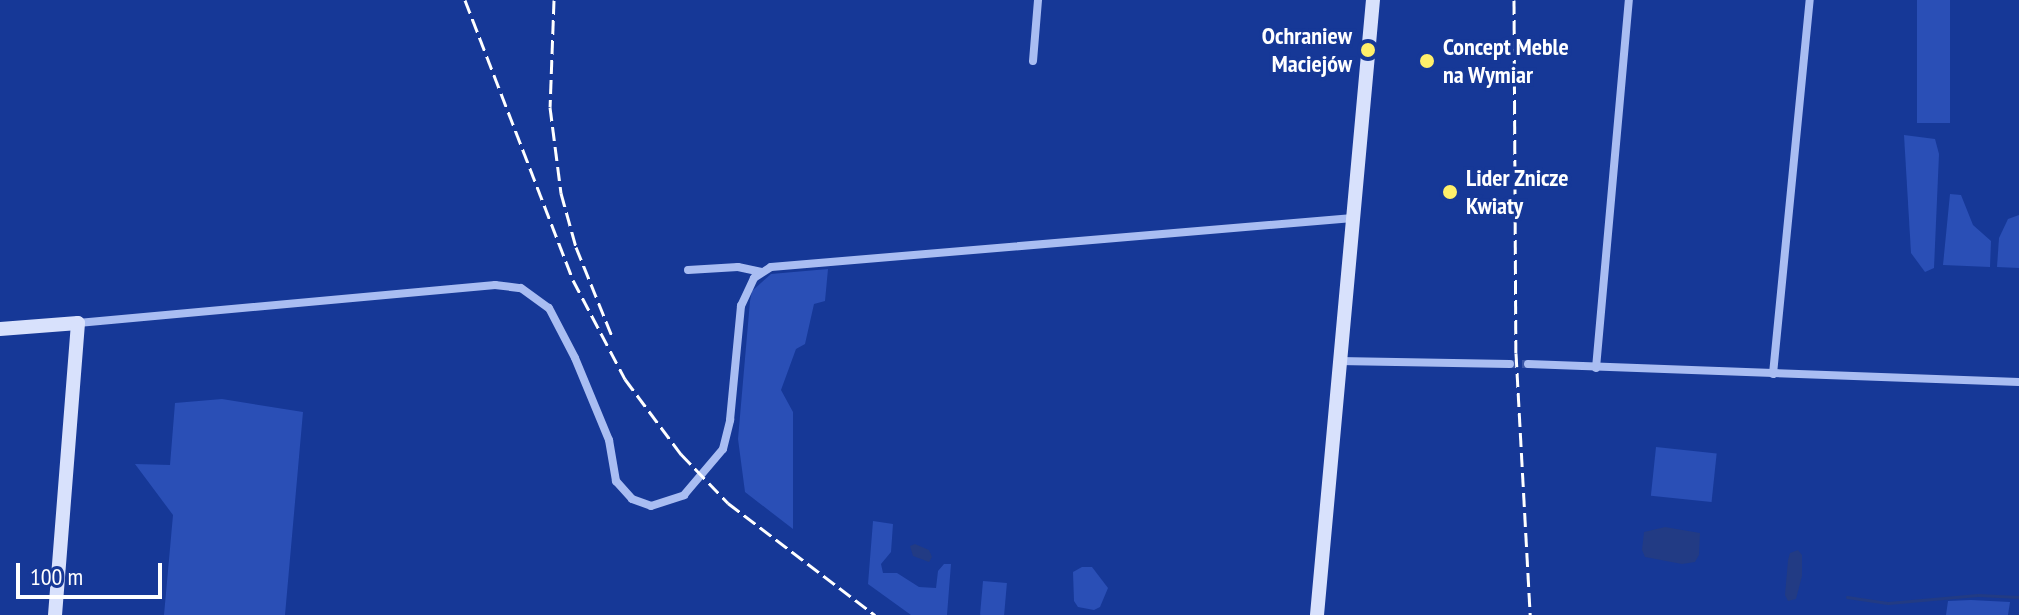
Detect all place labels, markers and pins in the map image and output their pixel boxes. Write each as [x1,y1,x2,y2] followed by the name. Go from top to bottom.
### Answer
[1262,22,1352,78] place label: Ochraniew Maciejów
[1443,33,1569,89] place label: Concept Meble na Wymiar
[1359,41,1377,59] marker: Ochraniew Maciejów
[1418,52,1436,70] marker: Concept Meble na Wymiar
[1466,164,1569,220] place label: Lider Znicze Kwiaty
[1441,183,1459,201] marker: Lider Znicze Kwiaty

